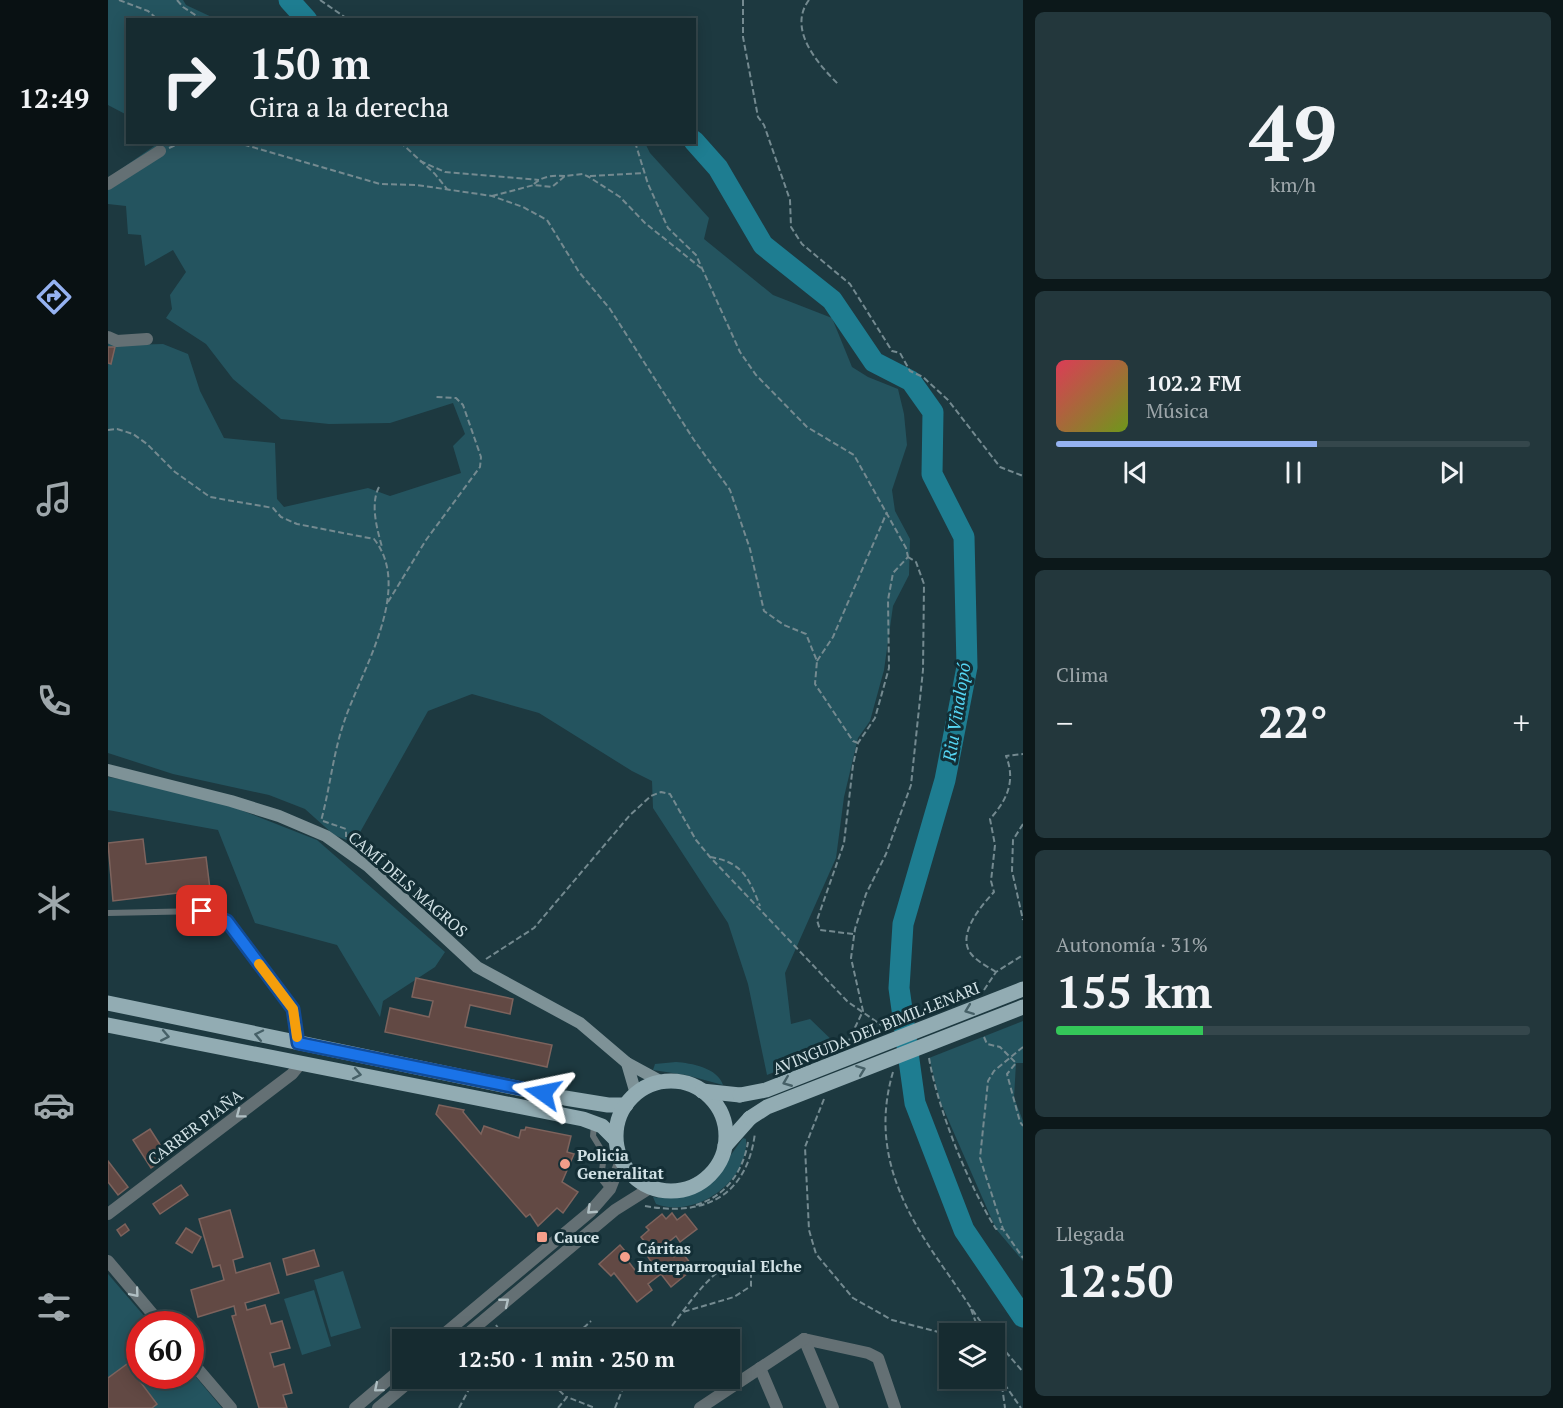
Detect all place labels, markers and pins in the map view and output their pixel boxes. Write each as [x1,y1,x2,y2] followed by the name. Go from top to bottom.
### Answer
[176,885,227,936] pin
[577,1144,665,1184] place label: Policia Generalitat
[558,1157,572,1171] marker: Policia Generalitat
[554,1226,600,1248] place label: Cauce
[535,1230,549,1244] marker: Cauce
[637,1237,802,1277] place label: Cáritas Interparroquial Elche
[618,1250,632,1264] marker: Cáritas Interparroquial Elche

